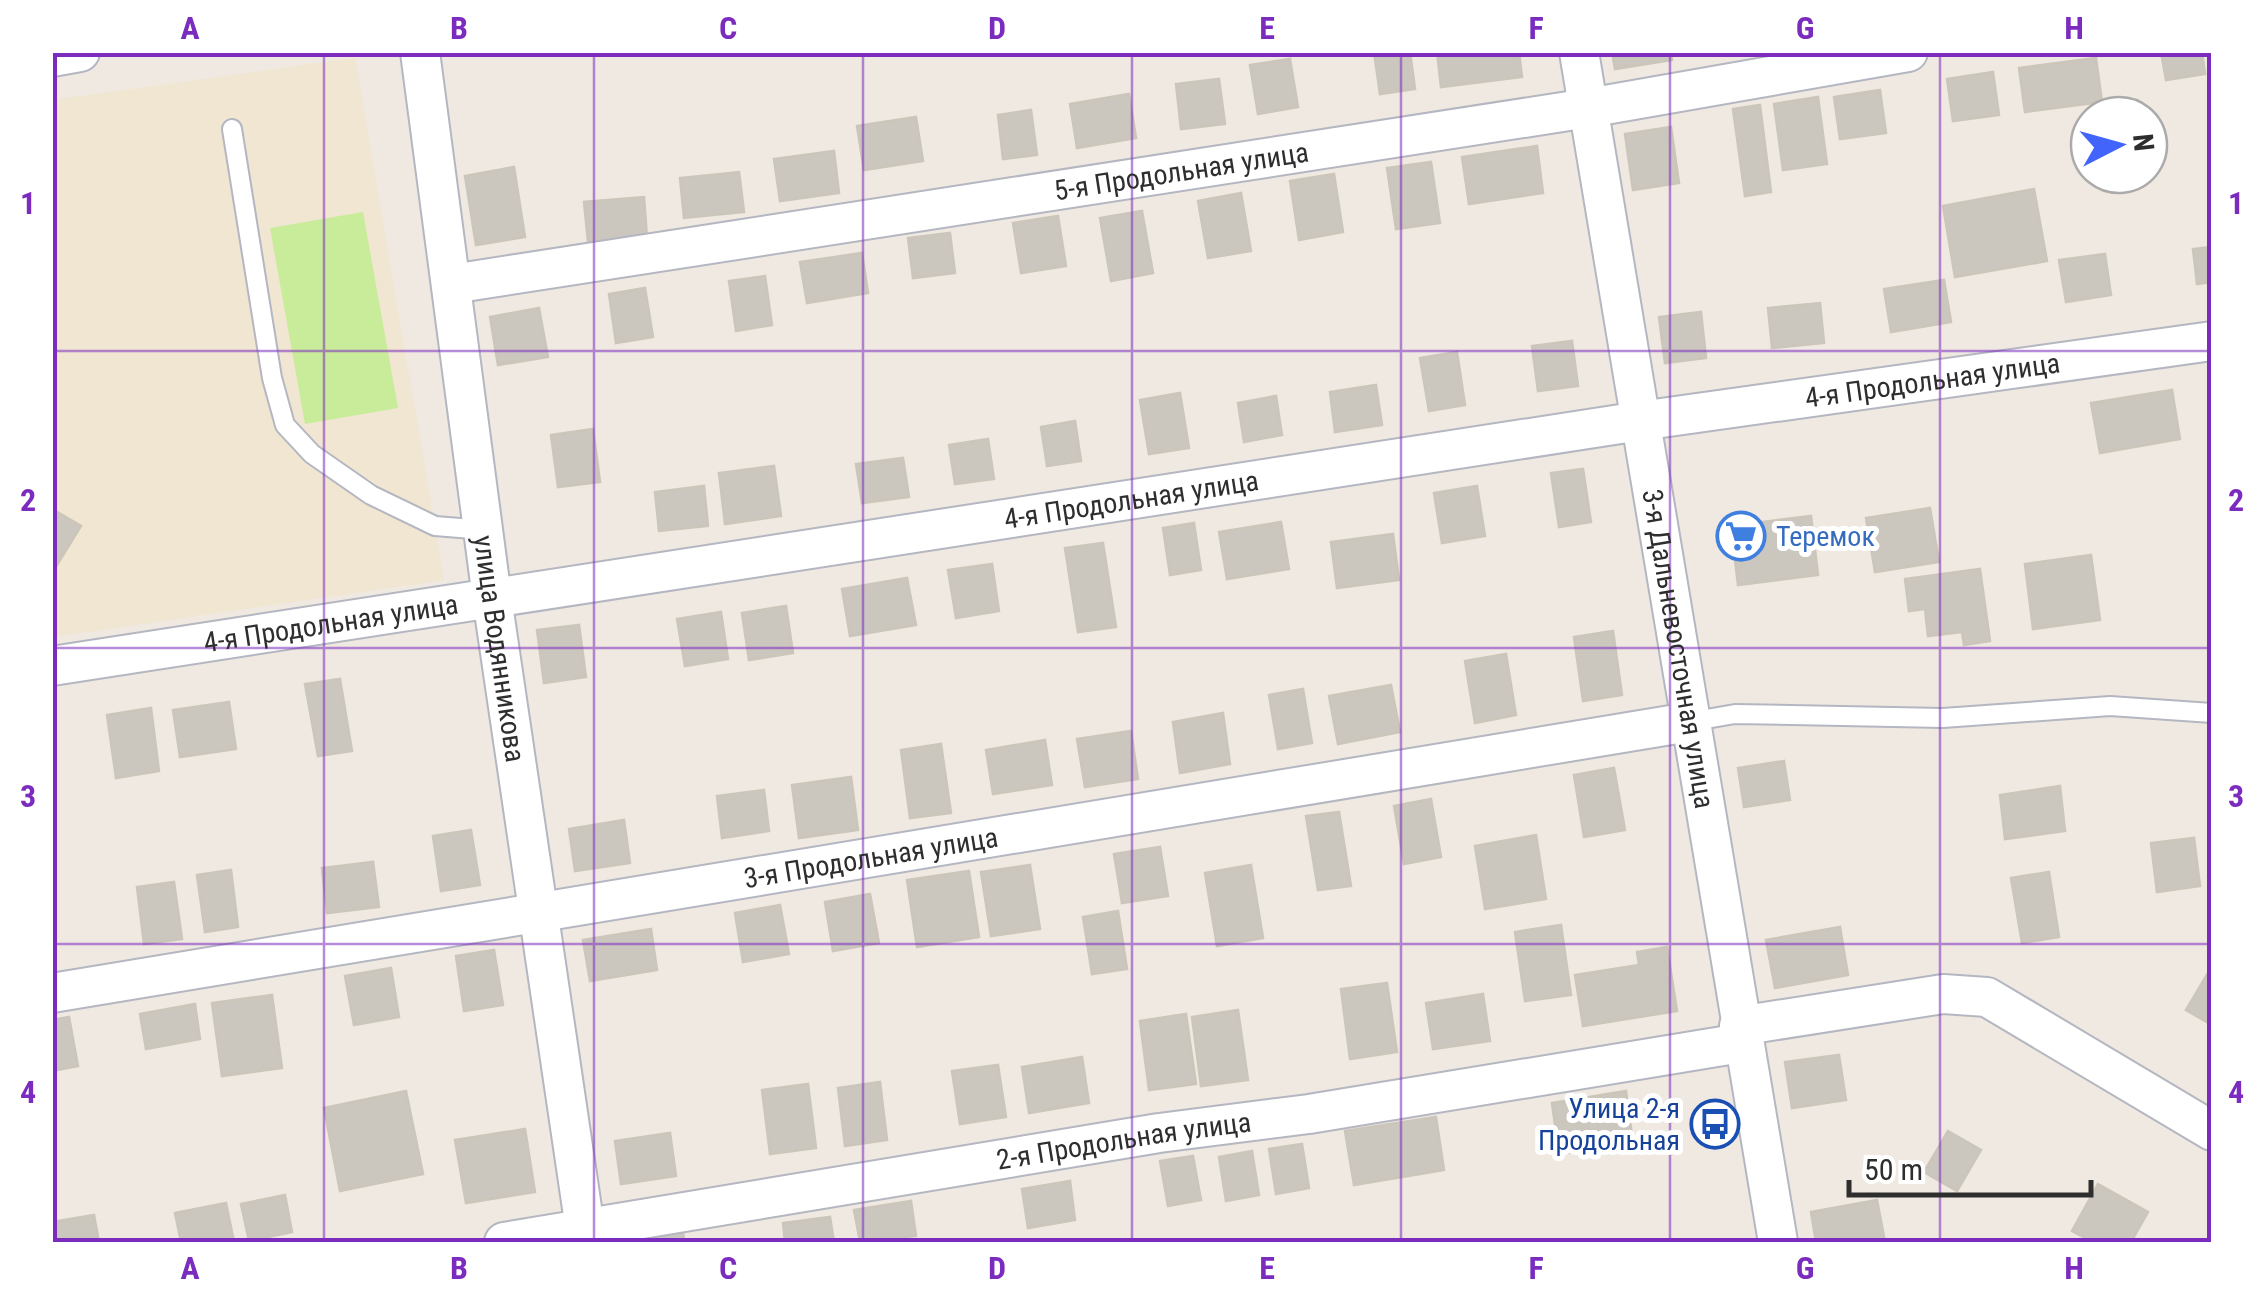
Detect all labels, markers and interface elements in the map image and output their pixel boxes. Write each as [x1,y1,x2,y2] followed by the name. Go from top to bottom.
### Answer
[180,9,200,47] text: A
[450,9,468,47] text: B
[719,9,737,47] text: C
[988,9,1006,47] text: D
[1259,9,1275,47] text: E
[1528,9,1544,47] text: F
[1796,9,1814,47] text: G
[2064,9,2084,47] text: H
[2069,95,2169,195] north arrow
[2126,132,2161,153] text: N
[1052,135,1311,207] street label: 5-я Продольная улица
[20,184,36,222] text: 1
[2228,184,2244,222] text: 1
[1803,346,2062,414] street label: 4-я Продольная улица
[1002,464,1261,535] street label: 4-я Продольная улица
[20,481,36,519] text: 2
[2228,481,2244,519] text: 2
[1636,487,1722,811] street label: 3-я Дальневосточная улица
[1715,510,1767,562] supermarket icon: Теремок
[1776,520,1875,553] place label: Теремок
[467,533,532,764] street label: улица Водянникова
[201,587,460,659] street label: 4-я Продольная улица
[20,777,36,815] text: 3
[2228,777,2244,815] text: 3
[741,820,1000,895] street label: 3-я Продольная улица
[20,1073,36,1111] text: 4
[2228,1073,2244,1111] text: 4
[1538,1092,1680,1157] place label: Улица 2-я Продольная
[1689,1098,1741,1150] bus stop icon: Улица 2-я Продольная
[994,1105,1253,1176] street label: 2-я Продольная улица
[1849,1135,2092,1197] scale bar
[1864,1152,1923,1187] text: 50 m
[180,1249,200,1287] text: A
[450,1249,468,1287] text: B
[719,1249,737,1287] text: C
[988,1249,1006,1287] text: D
[1259,1249,1275,1287] text: E
[1528,1249,1544,1287] text: F
[1796,1249,1814,1287] text: G
[2064,1249,2084,1287] text: H

